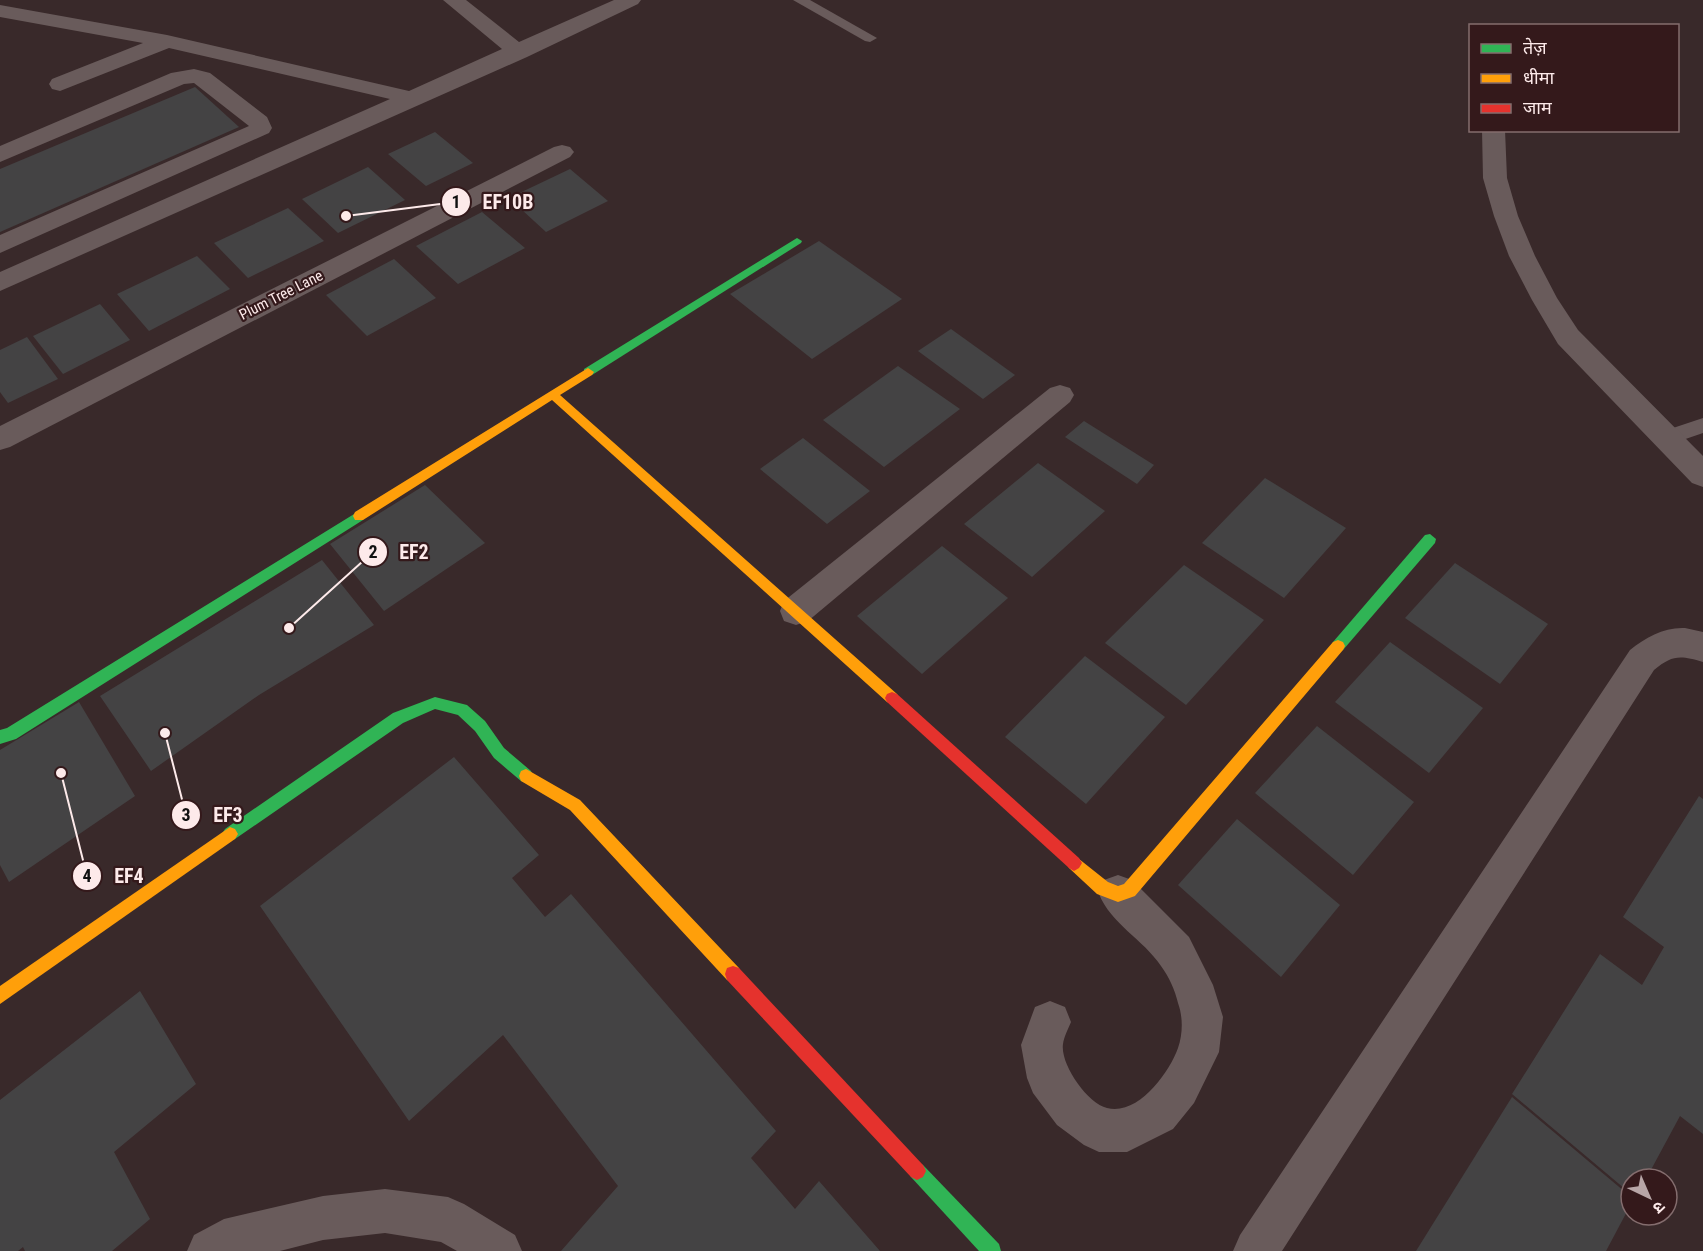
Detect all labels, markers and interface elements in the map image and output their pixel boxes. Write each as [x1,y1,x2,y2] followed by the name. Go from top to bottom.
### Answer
[1469,24,1679,132] legend
[1523,37,1547,58] text: तेज़
[1523,67,1554,88] text: धीमा
[1523,97,1553,118] text: जाम
[441,183,546,221] callout: EF10B
[483,190,533,214] text: EF10B
[451,191,461,212] text: 1
[236,266,326,324] street label: Plum Tree Lane
[358,533,441,571] callout: EF2
[399,540,429,564] text: EF2
[368,541,378,562] text: 2
[171,796,255,834] callout: EF3
[213,803,243,827] text: EF3
[181,804,191,825] text: 3
[72,857,156,895] callout: EF4
[114,864,144,888] text: EF4
[82,865,92,886] text: 4
[1619,1167,1679,1227] north arrow
[1649,1197,1669,1218] text: उ

